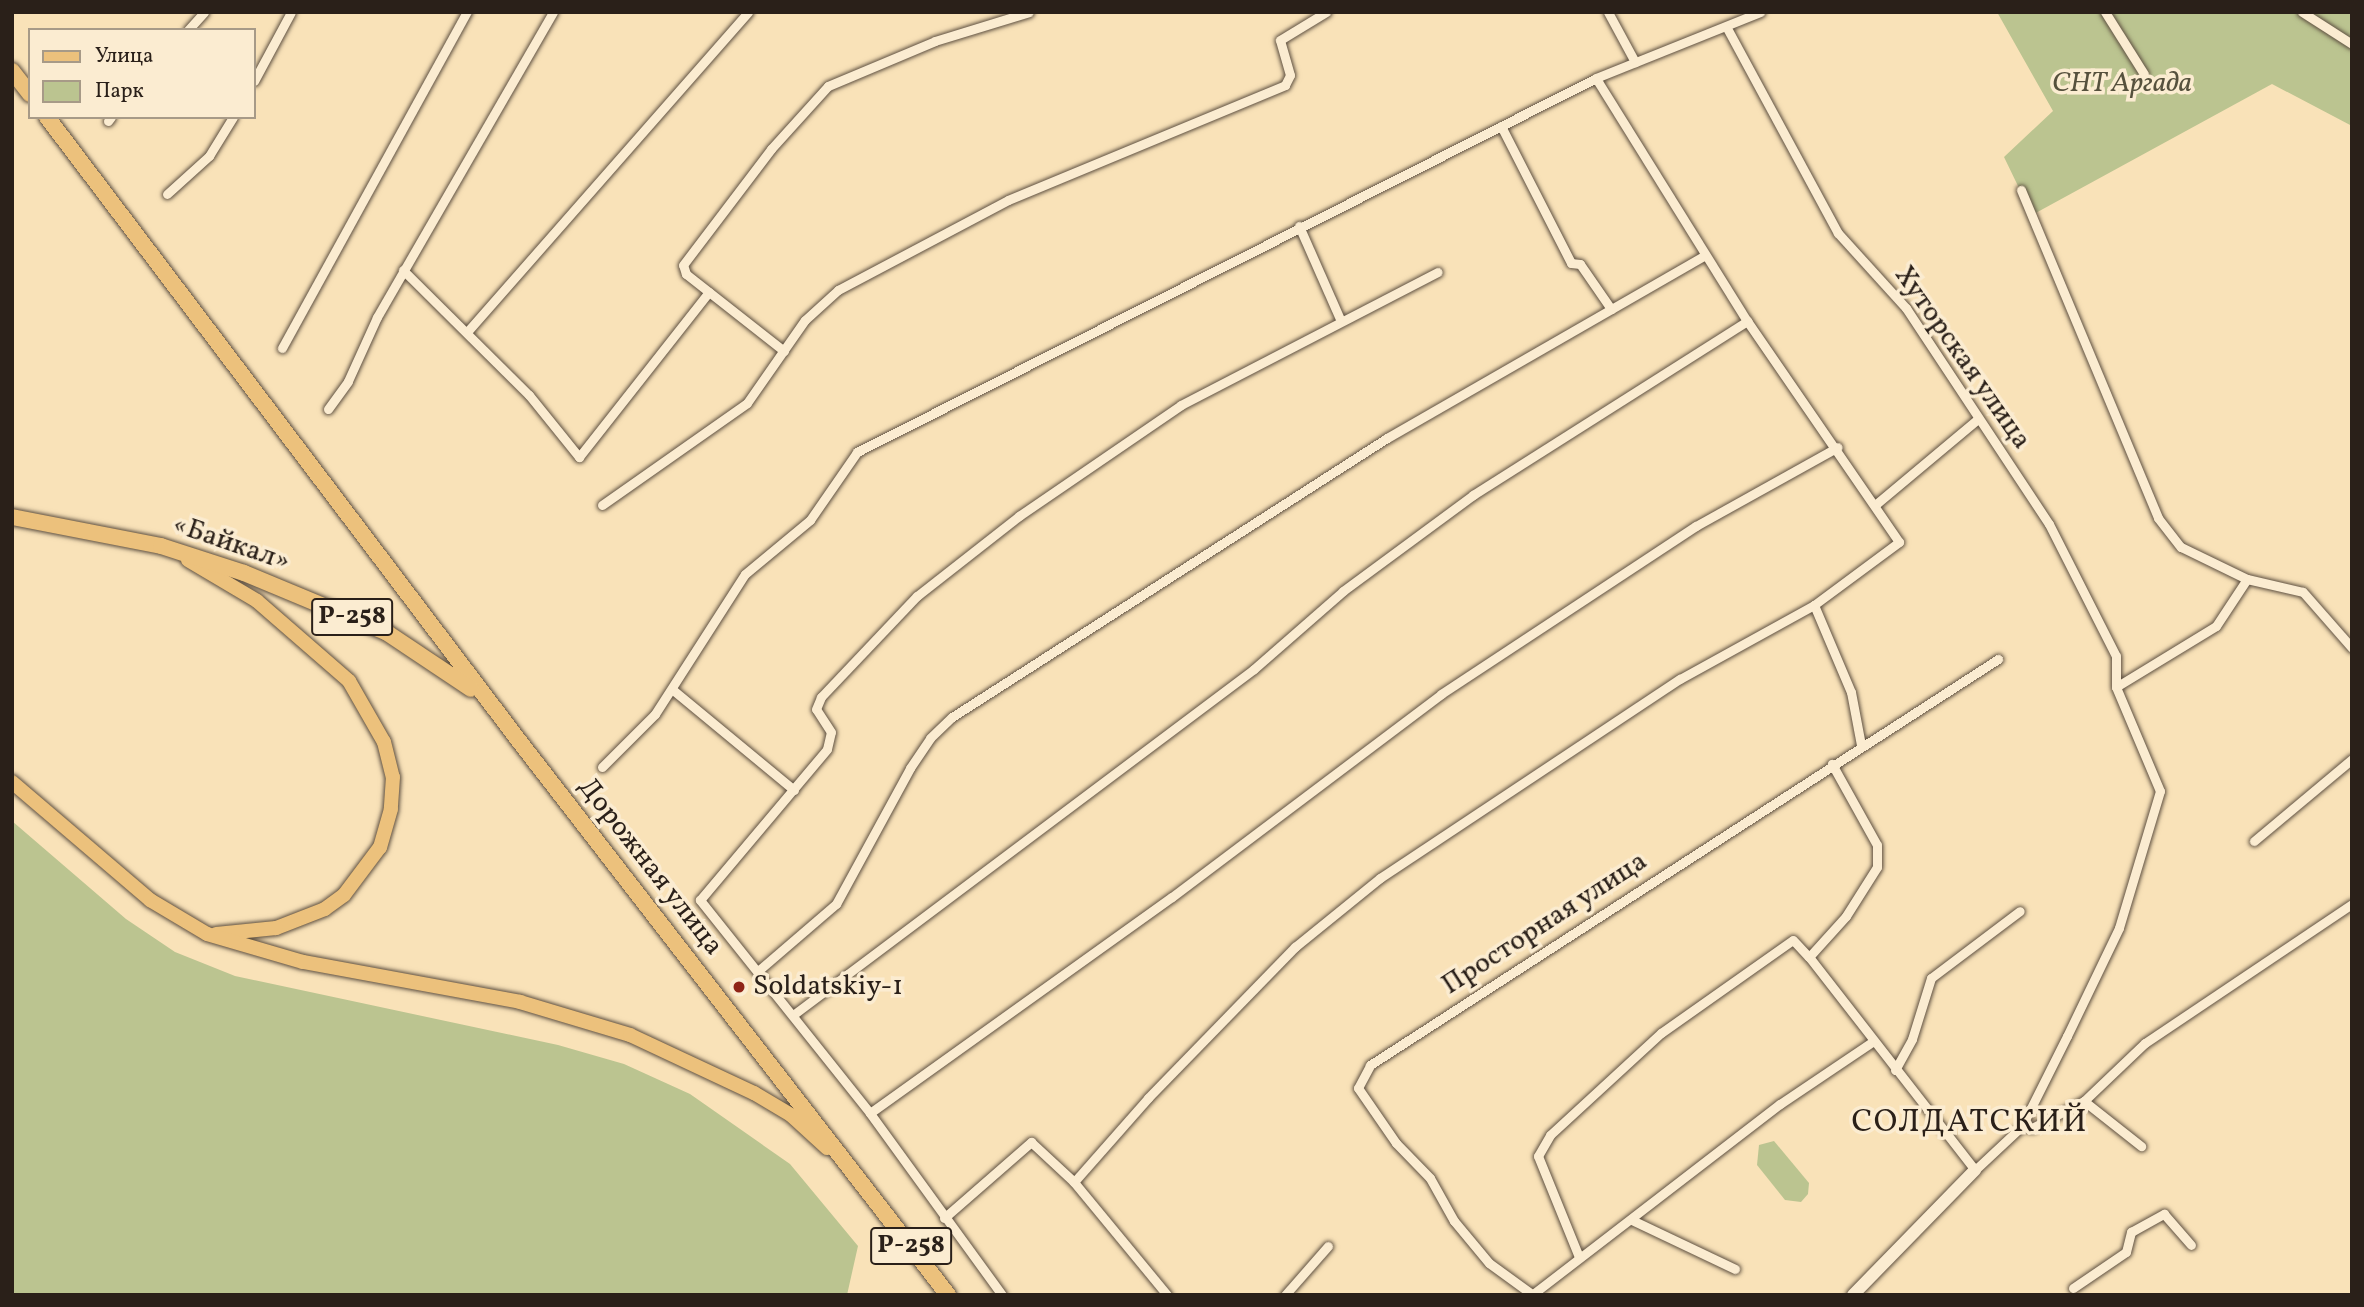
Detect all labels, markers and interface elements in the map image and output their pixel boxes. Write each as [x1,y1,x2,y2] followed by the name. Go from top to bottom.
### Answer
[28,28,256,119] legend
[95,42,153,71] text: Улица
[2052,67,2192,101] park label: СНТ Аргада
[95,77,144,106] text: Парк
[1886,260,2038,456] street label: Хуторская улица
[168,508,294,580] street label: «Байкал»
[310,594,394,639] road number: Р-258
[570,771,730,963] street label: Дорожная улица
[1436,845,1654,1003] street label: Просторная улица
[753,970,903,1004] place label: Soldatskiy-1
[731,979,747,995] marker: Soldatskiy-1
[1853,1104,2087,1142] district label: СОЛДАТСКИЙ
[869,1224,953,1268] road number: Р-258

